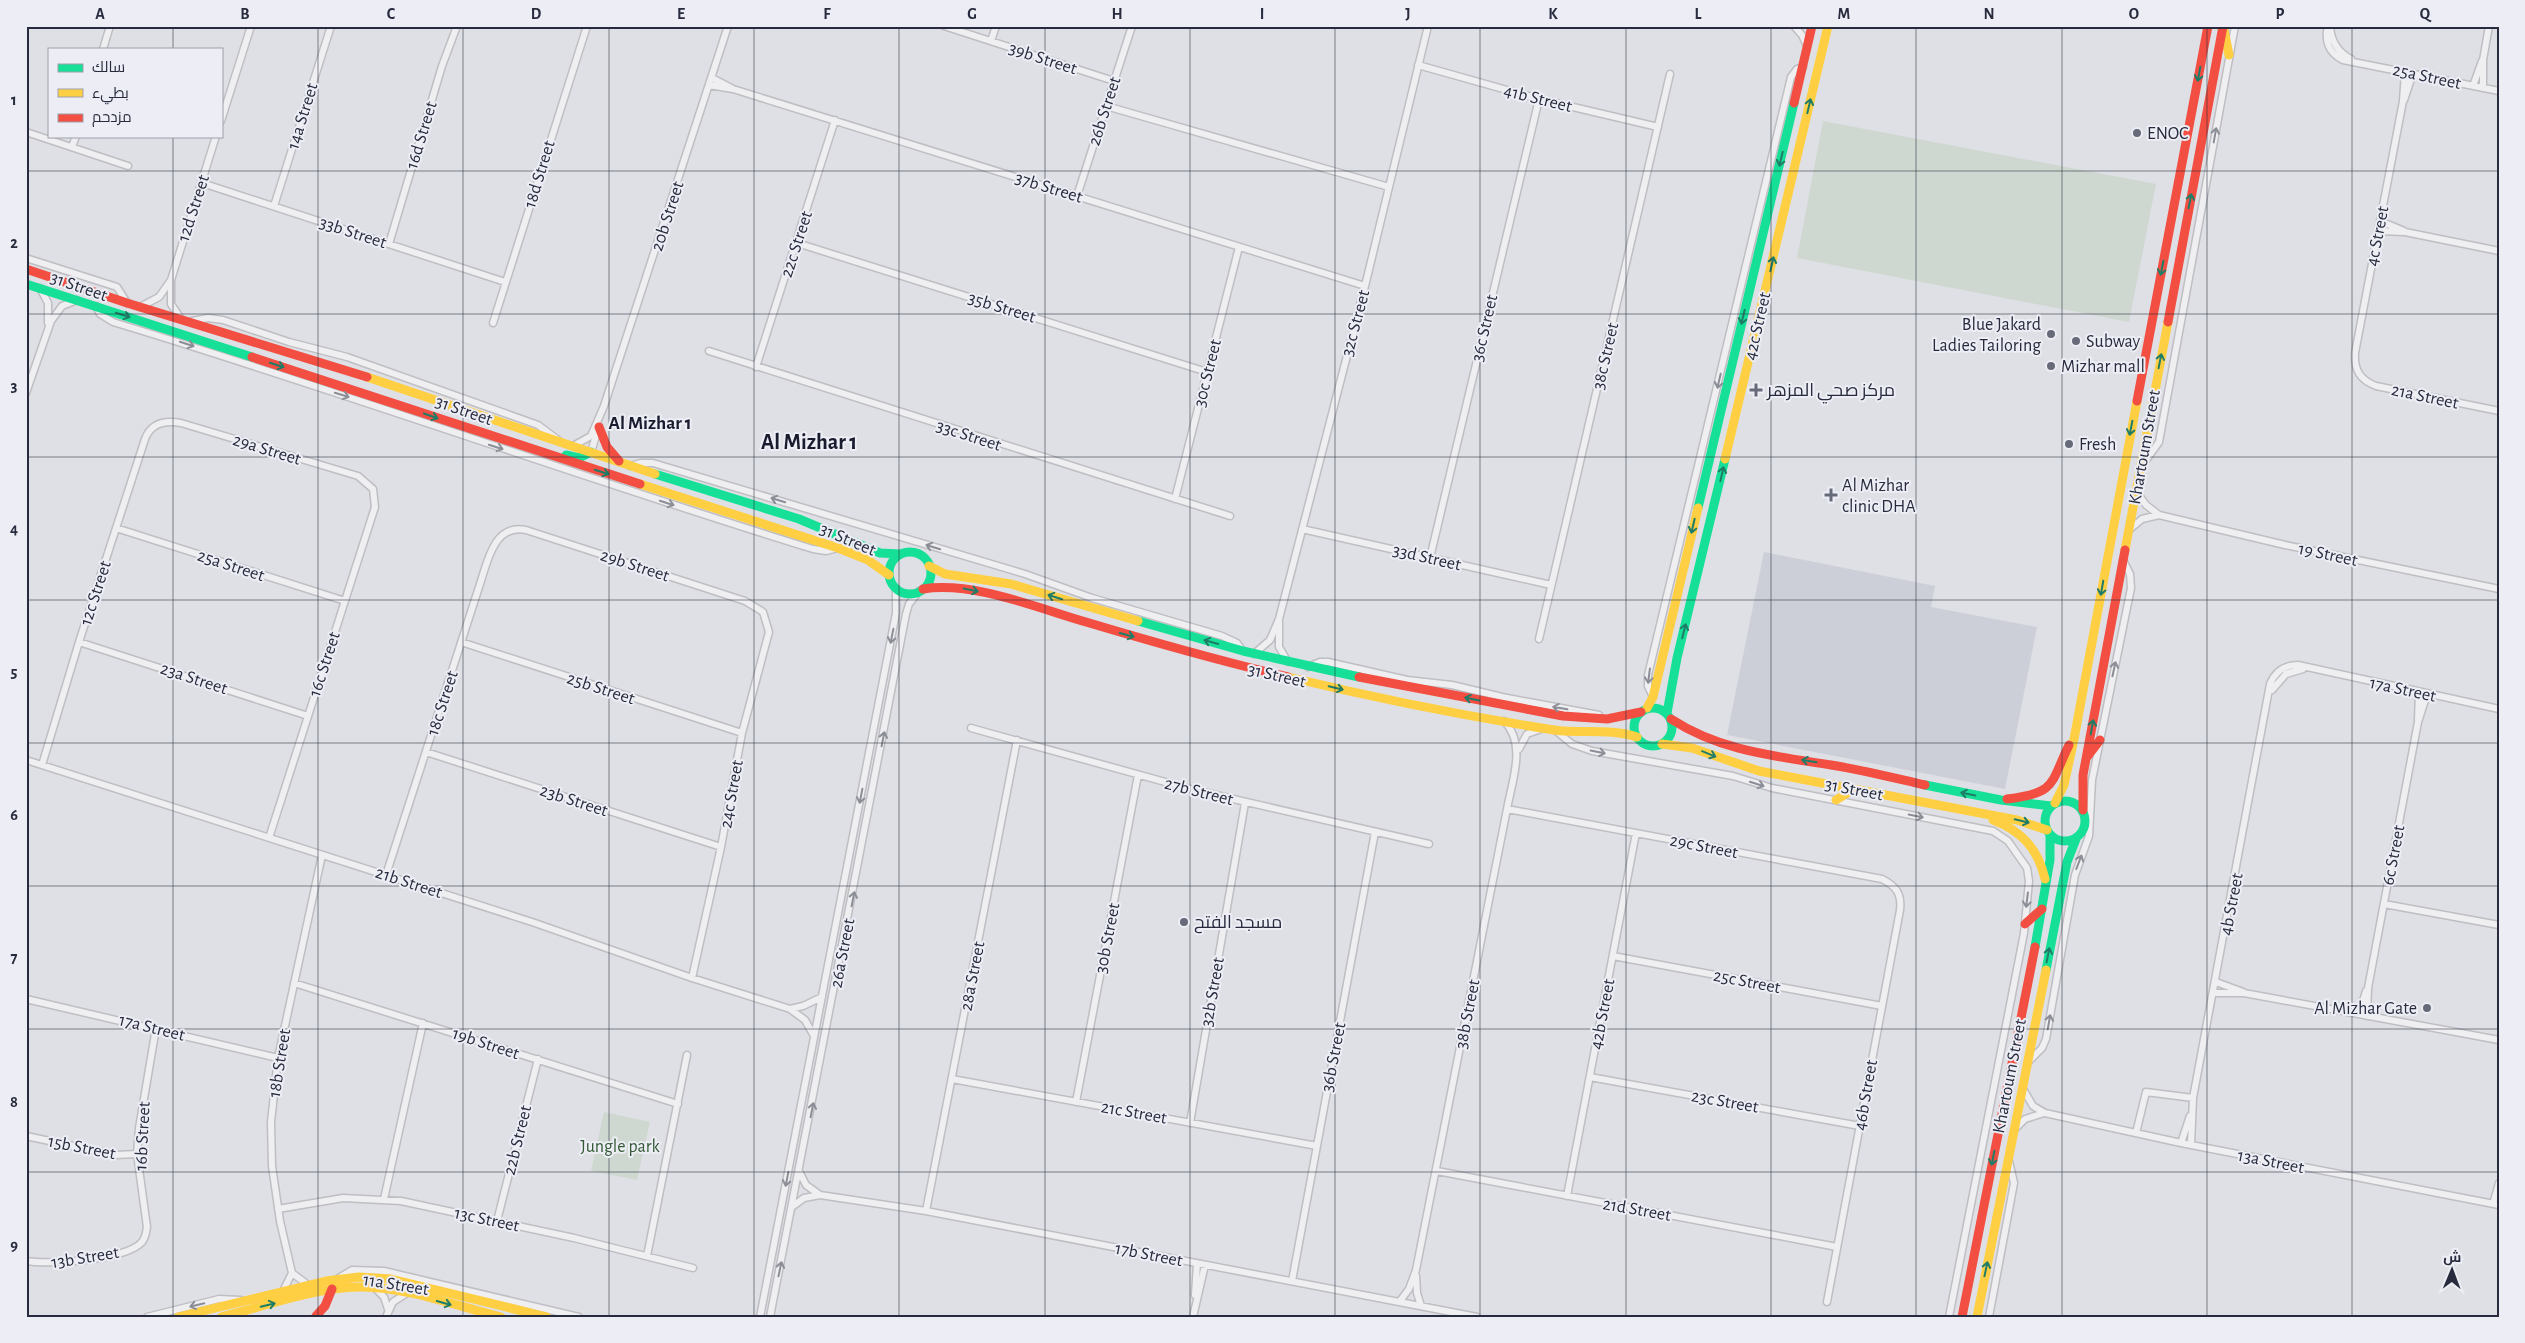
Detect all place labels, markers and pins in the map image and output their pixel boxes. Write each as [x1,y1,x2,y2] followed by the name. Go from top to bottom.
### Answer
[2147,125,2188,143] place label: ENOC
[2131,127,2143,139] marker: ENOC
[1932,316,2041,355] place label: Blue Jakard Ladies Tailoring
[2045,328,2057,340] marker: Blue Jakard Ladies Tailoring
[2086,333,2141,351] place label: Subway
[2070,335,2082,347] marker: Subway
[2061,358,2145,376] place label: Mizhar mall
[2045,360,2057,372] marker: Mizhar mall
[1766,382,1895,404] place label: مركز صحي المزهر
[1749,383,1763,397] marker: مركز صحي المزهر
[2079,436,2116,454] place label: Fresh
[2063,438,2075,450] marker: Fresh
[1842,477,1916,516] place label: Al Mizhar clinic DHA
[1824,488,1838,502] marker: Al Mizhar clinic DHA
[1194,914,1282,934] place label: مسجد الفتح
[1178,916,1190,928] marker: مسجد الفتح
[2314,1000,2417,1018] place label: Al Mizhar Gate
[2421,1002,2433,1014] marker: Al Mizhar Gate

